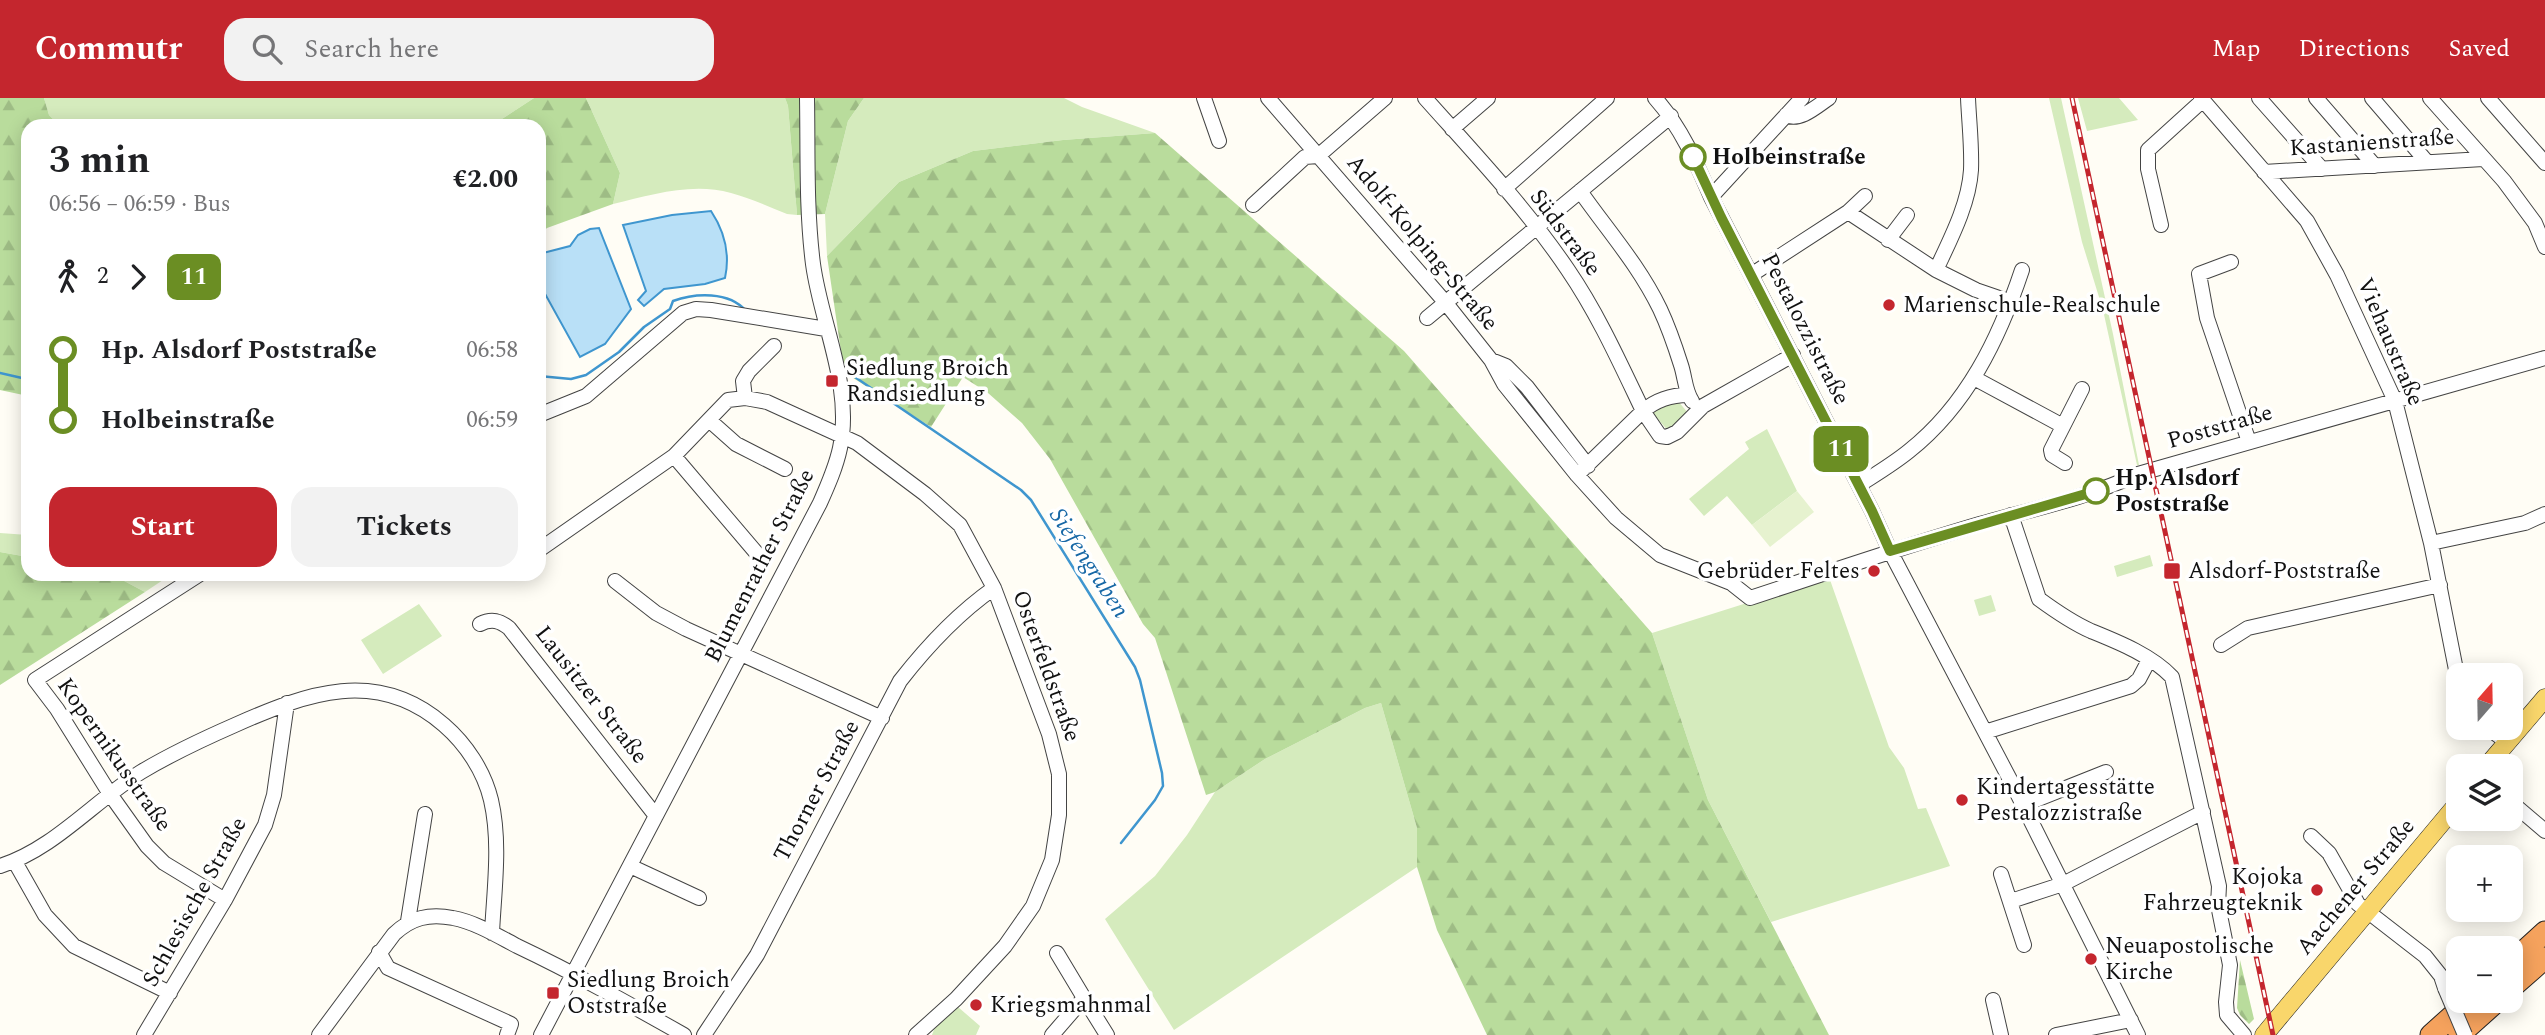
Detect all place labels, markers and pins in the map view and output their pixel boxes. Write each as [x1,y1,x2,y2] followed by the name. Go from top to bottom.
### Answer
[1712,140,1866,175] place label: Holbeinstraße
[1680,144,1706,170] marker: Holbeinstraße
[1903,288,2161,323] place label: Marienschule-Realschule
[1881,297,1897,313] marker: Marienschule-Realschule
[846,351,1009,412] place label: Siedlung Broich Randsiedlung
[824,373,840,389] marker: Siedlung Broich Randsiedlung
[2115,461,2241,522] place label: Hp. Alsdorf Poststraße
[2083,478,2109,504] marker: Hp. Alsdorf Poststraße
[1697,554,1860,589] place label: Gebrüder Feltes
[2188,554,2381,589] place label: Alsdorf-Poststraße
[2162,561,2182,581] marker: Alsdorf-Poststraße
[1866,563,1882,579] marker: Gebrüder Feltes
[1976,770,2155,831] place label: Kindertagesstätte Pestalozzistraße
[1954,792,1970,808] marker: Kindertagesstätte Pestalozzistraße
[2143,860,2303,921] place label: Kojoka Fahrzeugteknik
[2309,882,2325,898] marker: Kojoka Fahrzeugteknik
[2105,929,2274,990] place label: Neuapostolische Kirche
[2083,951,2099,967] marker: Neuapostolische Kirche
[567,963,730,1024] place label: Siedlung Broich Oststraße
[545,985,561,1001] marker: Siedlung Broich Oststraße
[990,988,1151,1023] place label: Kriegsmahnmal
[968,997,984,1013] marker: Kriegsmahnmal

